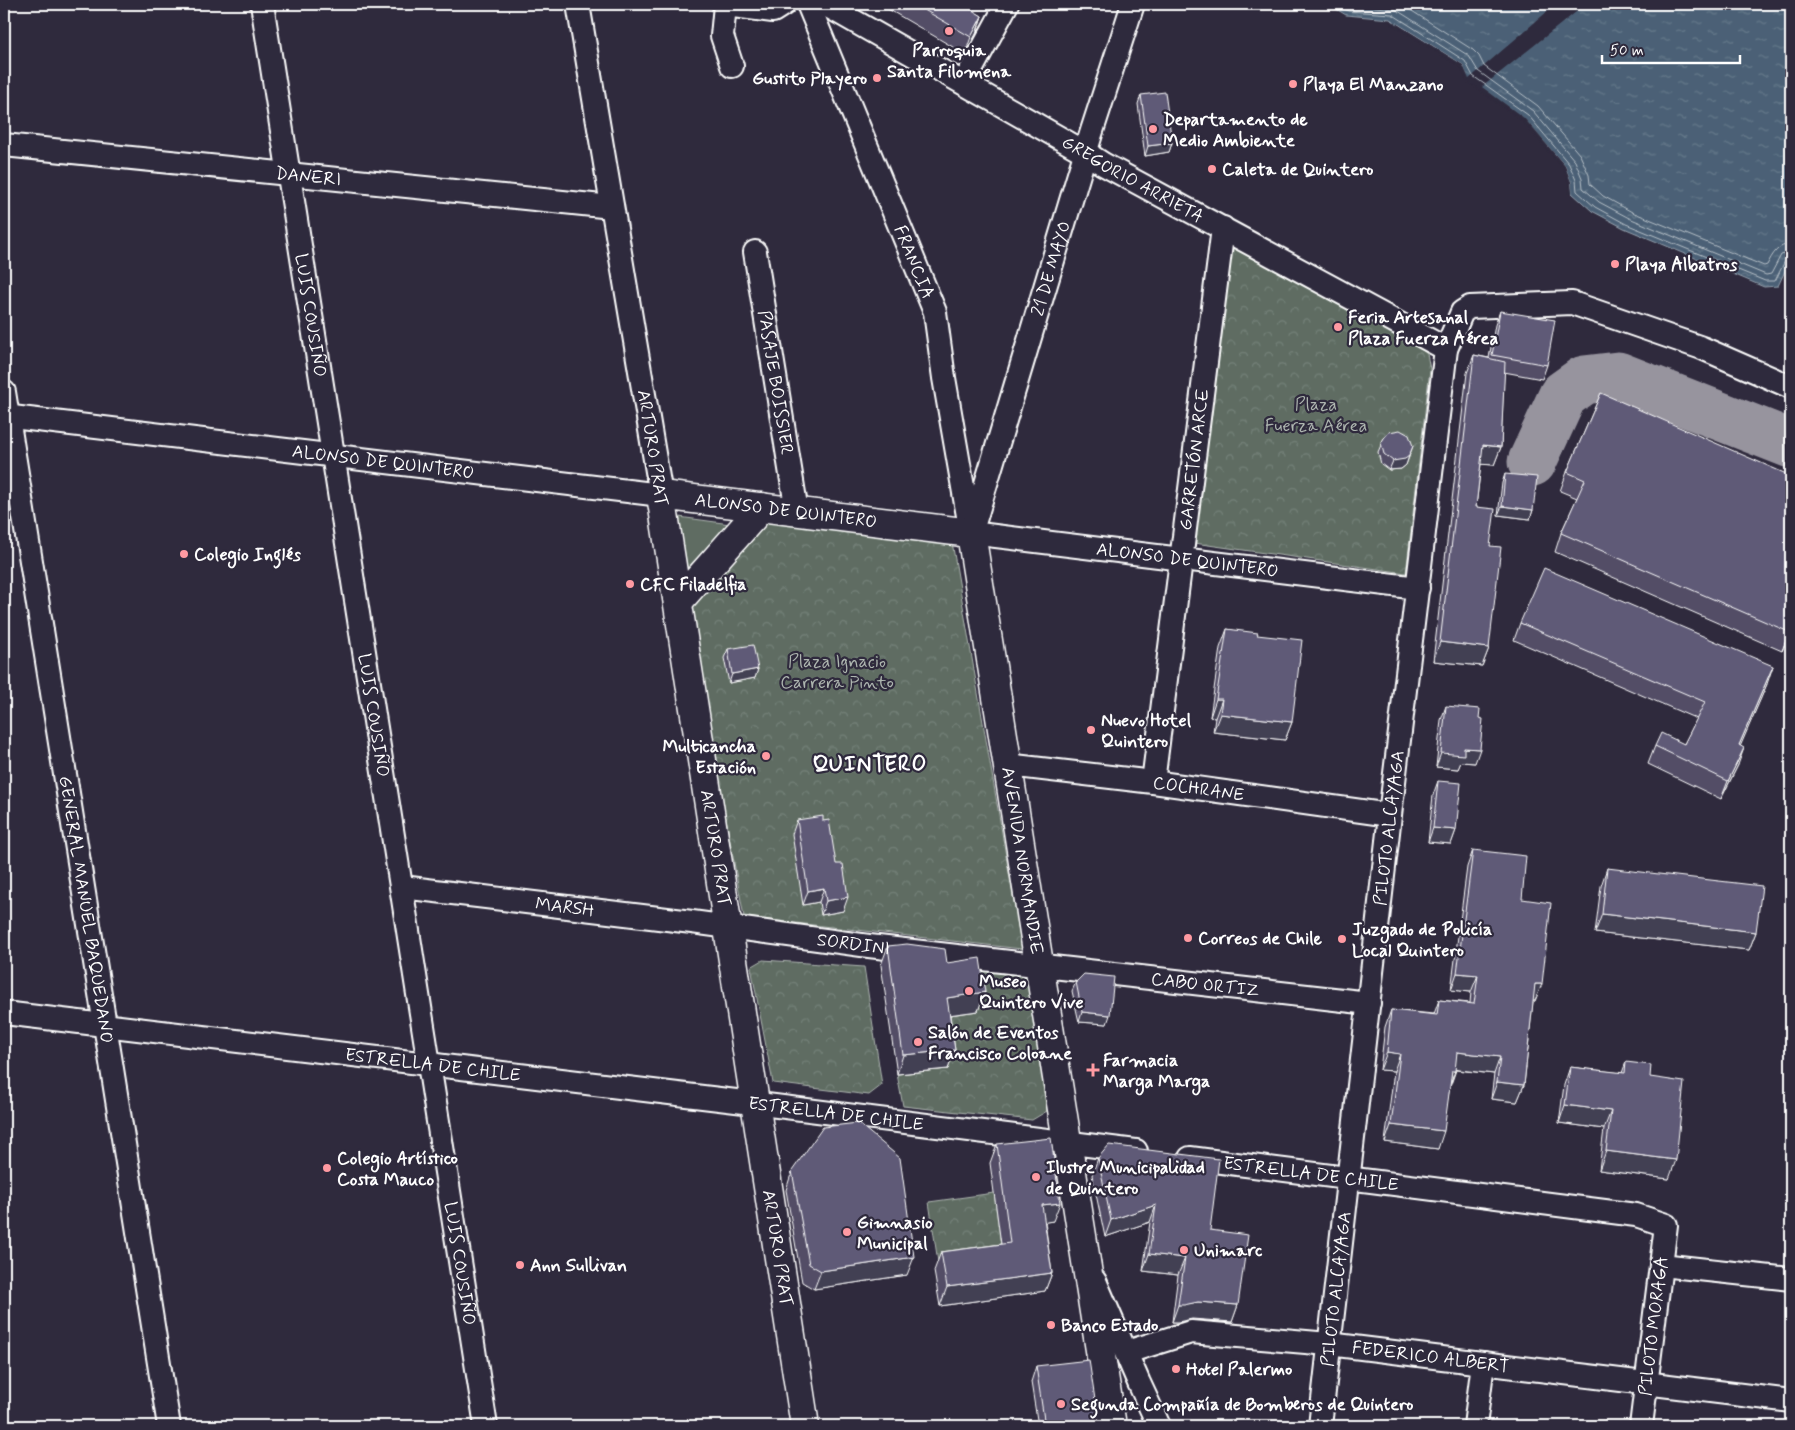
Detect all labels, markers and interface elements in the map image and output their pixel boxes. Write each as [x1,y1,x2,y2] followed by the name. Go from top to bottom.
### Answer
[943,25,955,37] marker: Parroquia Santa Filomena
[1602,32,1740,64] scale bar
[887,39,1012,84] place label: Parroquia Santa Filomena
[1610,41,1644,61] text: 50 m
[752,67,868,91] place label: Gustito Playero
[871,72,883,84] marker: Gustito Playero
[1303,73,1443,97] place label: Playa El Manzano
[1287,78,1299,90] marker: Playa El Manzano
[1163,108,1308,153] place label: Departamento de Medio Ambiente
[1147,123,1159,135] marker: Departamento de Medio Ambiente
[1057,131,1208,229] street label: GREGORIO ARRIETA
[1222,158,1374,182] place label: Caleta de Quintero
[274,162,342,192] street label: DANERI
[1206,163,1218,175] marker: Caleta de Quintero
[1026,218,1077,319] street label: 21 DE MAYO
[887,222,939,303] street label: FRANCIA
[288,252,332,379] street label: LUIS COUSIÑO
[1625,253,1738,277] place label: Playa Albatros
[1609,258,1621,270] marker: Playa Albatros
[1348,306,1498,351] place label: Feria Artesanal Plaza Fuerza Aérea
[752,308,799,456] street label: PASAJE BOISSIER
[1332,321,1344,333] marker: Feria Artesanal Plaza Fuerza Aérea
[1174,387,1216,532] street label: GARRETÓN ARCE
[631,388,673,508] street label: ARTURO PRAT
[1265,393,1367,438] park label: Plaza Fuerza Aérea
[291,440,476,485] street label: ALONSO DE QUINTERO
[693,488,878,534] street label: ALONSO DE QUINTERO
[1095,538,1280,584] street label: ALONSO DE QUINTERO
[194,543,301,569] place label: Colegio Inglés
[178,548,190,560] marker: Colegio Inglés
[640,573,747,597] place label: CFC Filadelfia
[624,578,636,590] marker: CFC Filadelfia
[780,650,894,695] park label: Plaza Ignacio Carrera Pinto
[351,652,395,779] street label: LUIS COUSIÑO
[1101,709,1192,754] place label: Nuevo Hotel Quintero
[1085,724,1097,736] marker: Nuevo Hotel Quintero
[662,735,756,780] place label: Multicancha Estación
[1369,749,1411,907] street label: PILOTO ALCAYAGA
[760,750,772,762] marker: Multicancha Estación
[813,751,927,779] district label: QUINTERO
[995,765,1048,956] street label: AVENIDA NORMANDIE
[1151,771,1246,808] street label: COCHRANE
[52,774,119,1045] street label: GENERAL MANUEL BAQUEDANO
[694,788,736,908] street label: ARTURO PRAT
[534,892,596,923] street label: MARSH
[1352,918,1492,963] place label: Juzgado de Policía Local Quintero
[1198,927,1323,951] place label: Correos de Chile
[815,928,891,961] street label: SORDINI
[1182,932,1194,944] marker: Correos de Chile
[1336,933,1348,945] marker: Juzgado de Policía Local Quintero
[1150,967,1260,1003] street label: CABO ORTIZ
[979,970,1084,1015] place label: Museo Quintero Vive
[963,985,975,997] marker: Museo Quintero Vive
[928,1021,1072,1066] place label: Salón de Eventos Francisco Coloane
[912,1036,924,1048] marker: Salón de Eventos Francisco Coloane
[344,1043,522,1088] street label: ESTRELLA DE CHILE
[1103,1049,1210,1096] place label: Farmacia Marga Marga
[1087,1064,1099,1076] marker: Farmacia Marga Marga
[747,1092,925,1137] street label: ESTRELLA DE CHILE
[337,1147,458,1192] place label: Colegio Artístico Costa Mauco
[1222,1151,1400,1198] street label: ESTRELLA DE CHILE
[1046,1156,1205,1201] place label: Ilustre Municipalidad de Quintero
[321,1162,333,1174] marker: Colegio Artístico Costa Mauco
[1030,1171,1042,1183] marker: Ilustre Municipalidad de Quintero
[756,1188,798,1308] street label: ARTURO PRAT
[438,1200,481,1327] street label: LUIS COUSIÑO
[1316,1210,1358,1368] street label: PILOTO ALCAYAGA
[857,1211,933,1256] place label: Gimnasio Municipal
[841,1226,853,1238] marker: Gimnasio Municipal
[1194,1239,1263,1263] place label: Unimarc
[1178,1244,1190,1256] marker: Unimarc
[530,1254,627,1278] place label: Ann Sullivan
[1634,1255,1674,1397] street label: PILOTO MORAGA
[514,1259,526,1271] marker: Ann Sullivan
[1061,1314,1158,1338] place label: Banco Estado
[1045,1319,1057,1331] marker: Banco Estado
[1351,1336,1510,1379] street label: FEDERICO ALBERT
[1186,1358,1292,1382] place label: Hotel Palermo
[1170,1363,1182,1375] marker: Hotel Palermo
[1071,1393,1414,1419] place label: Segunda Compañía de Bomberos de Quintero
[1055,1398,1067,1410] marker: Segunda Compañía de Bomberos de Quintero

